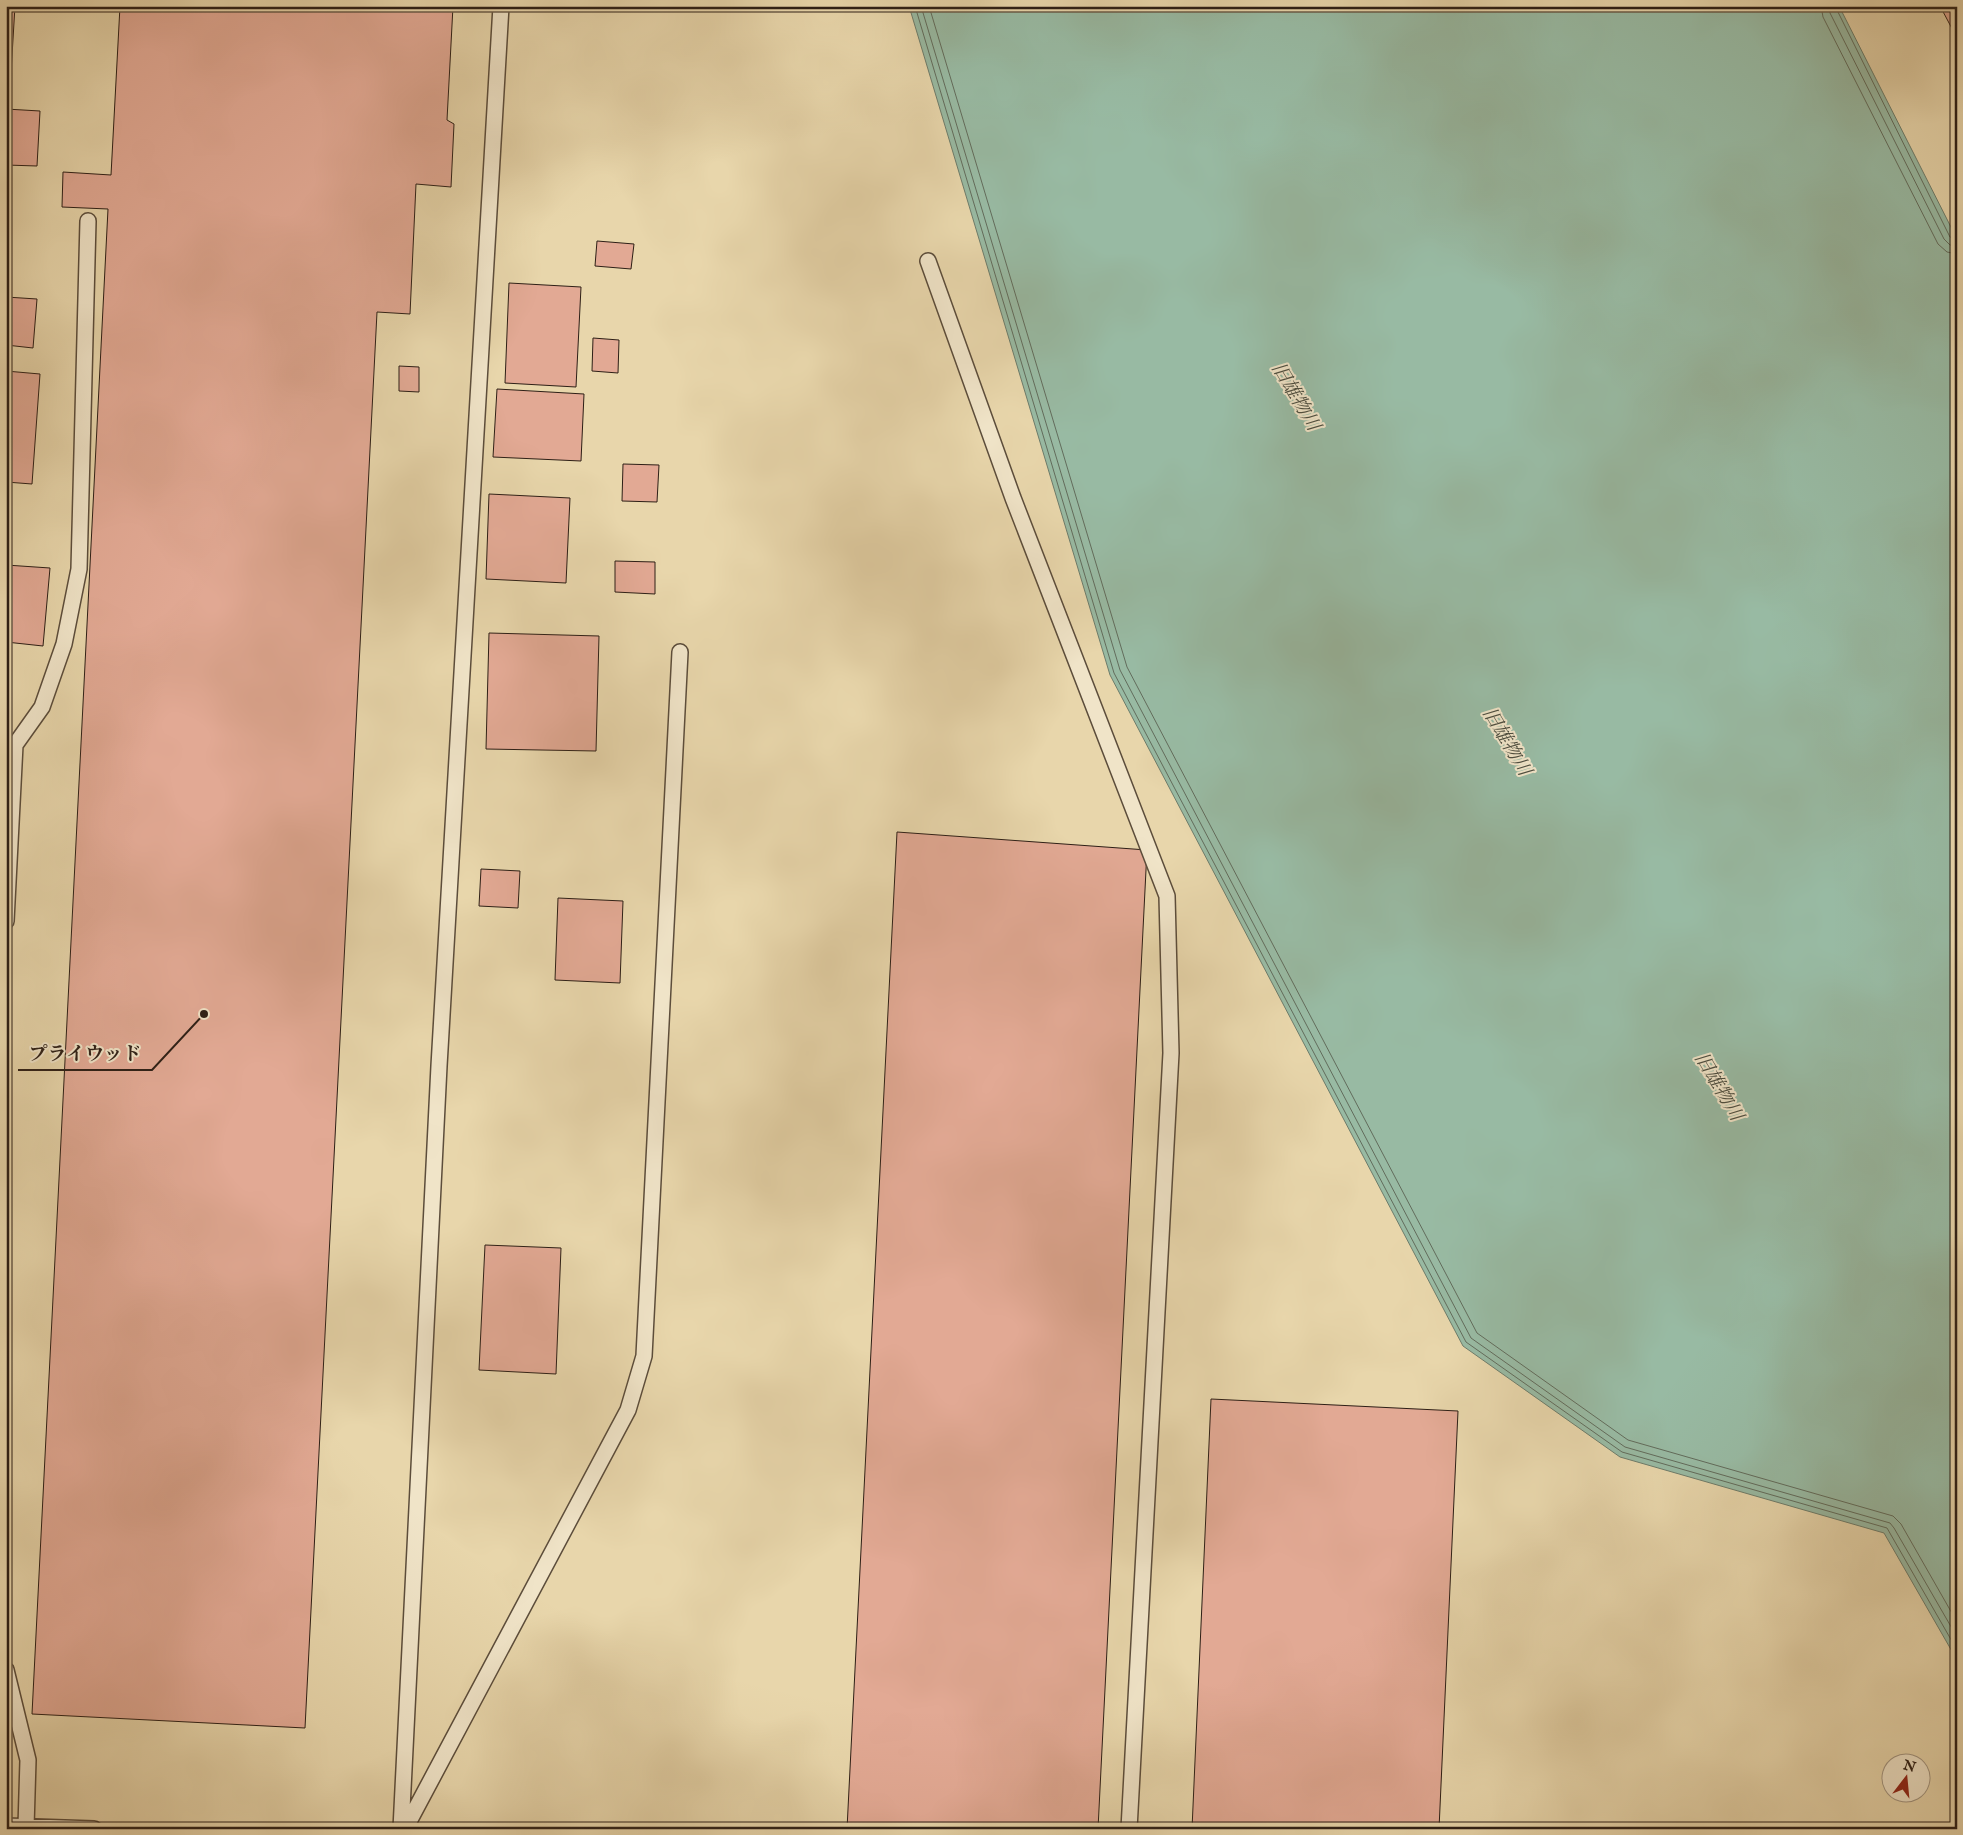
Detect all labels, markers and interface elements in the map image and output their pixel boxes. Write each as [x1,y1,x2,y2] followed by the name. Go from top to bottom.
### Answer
[1265,358,1326,437] water label: 旧雄物川
[1476,703,1537,782] water label: 旧雄物川
[18,1036,152,1070] callout: プライウッド
[28,1043,142,1067] text: プライウッド
[1688,1048,1749,1127] water label: 旧雄物川
[1880,1752,1930,1802] north arrow
[1900,1756,1918,1777] text: N

